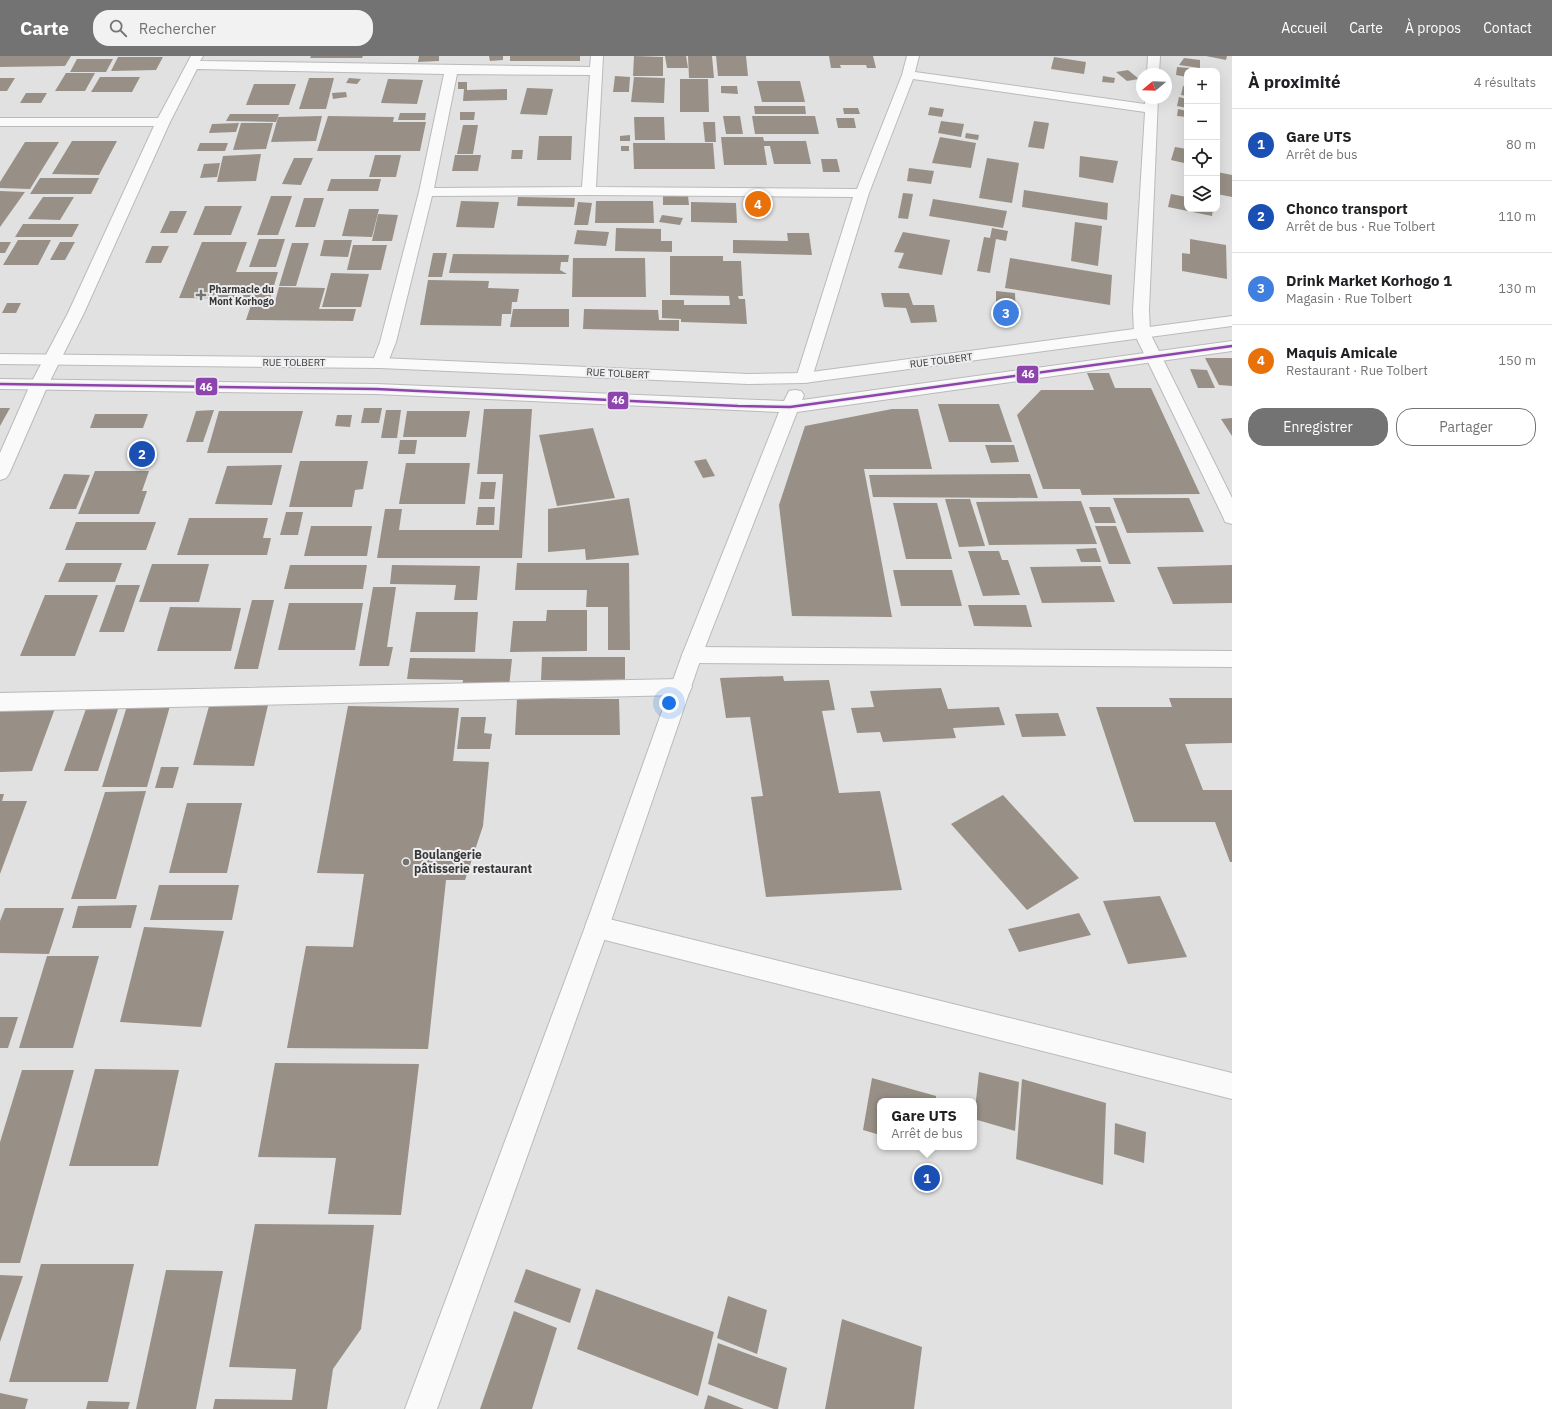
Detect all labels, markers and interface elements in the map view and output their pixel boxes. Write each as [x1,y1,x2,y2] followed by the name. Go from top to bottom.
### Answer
[93,10,373,46] search box
[20,16,69,40] text: Carte
[107,17,129,39] icon: search
[139,19,216,38] text: Rechercher
[1281,19,1327,37] text: Accueil
[1349,19,1383,37] text: Carte
[1405,19,1461,37] text: À propos
[1483,19,1532,37] text: Contact
[1136,68,1172,104] north arrow
[1184,68,1220,212] map controls
[1184,68,1220,104] button: +
[1248,71,1341,93] text: À proximité
[1474,74,1536,91] text: 4 résultats
[1184,104,1220,140] button: −
[1286,127,1352,146] text: Gare UTS
[1257,136,1265,153] text: 1
[1506,136,1536,153] text: 80 m
[1184,140,1220,176] button: locate
[1286,146,1358,163] text: Arrêt de bus
[1184,176,1220,212] button: layers
[745,189,771,219] pin: 4
[1286,199,1408,218] text: Chonco transport
[1257,208,1265,225] text: 2
[1498,208,1536,225] text: 110 m
[1286,218,1435,235] text: Arrêt de bus · Rue Tolbert
[1286,271,1452,290] text: Drink Market Korhogo 1
[1257,280,1265,297] text: 3
[1498,280,1536,297] text: 130 m
[209,283,274,308] place label: Pharmacie du Mont Korhogo
[196,290,206,300] marker: Pharmacie du Mont Korhogo
[1286,290,1412,307] text: Magasin · Rue Tolbert
[993,298,1019,328] pin: 3
[1286,343,1398,362] text: Maquis Amicale
[909,350,973,371] street label: RUE TOLBERT
[1257,352,1265,369] text: 4
[1498,352,1536,369] text: 150 m
[262,356,326,369] street label: RUE TOLBERT
[1286,362,1428,379] text: Restaurant · Rue Tolbert
[586,365,650,382] street label: RUE TOLBERT
[1016,365,1039,384] line badge: 46
[1021,367,1035,381] text: 46
[195,377,218,396] line badge: 46
[199,380,213,394] text: 46
[607,391,629,410] line badge: 46
[611,393,625,407] text: 46
[1248,408,1388,446] button: Enregistrer
[1396,408,1536,446] button: Partager
[129,439,155,469] pin: 2
[659,693,679,713] your location
[414,847,532,876] place label: Boulangerie pâtisserie restaurant
[401,857,411,867] marker: Boulangerie pâtisserie restaurant
[877,1098,977,1150] popup
[891,1106,957,1125] text: Gare UTS
[891,1125,963,1142] text: Arrêt de bus
[914,1163,940,1193] pin: 1

